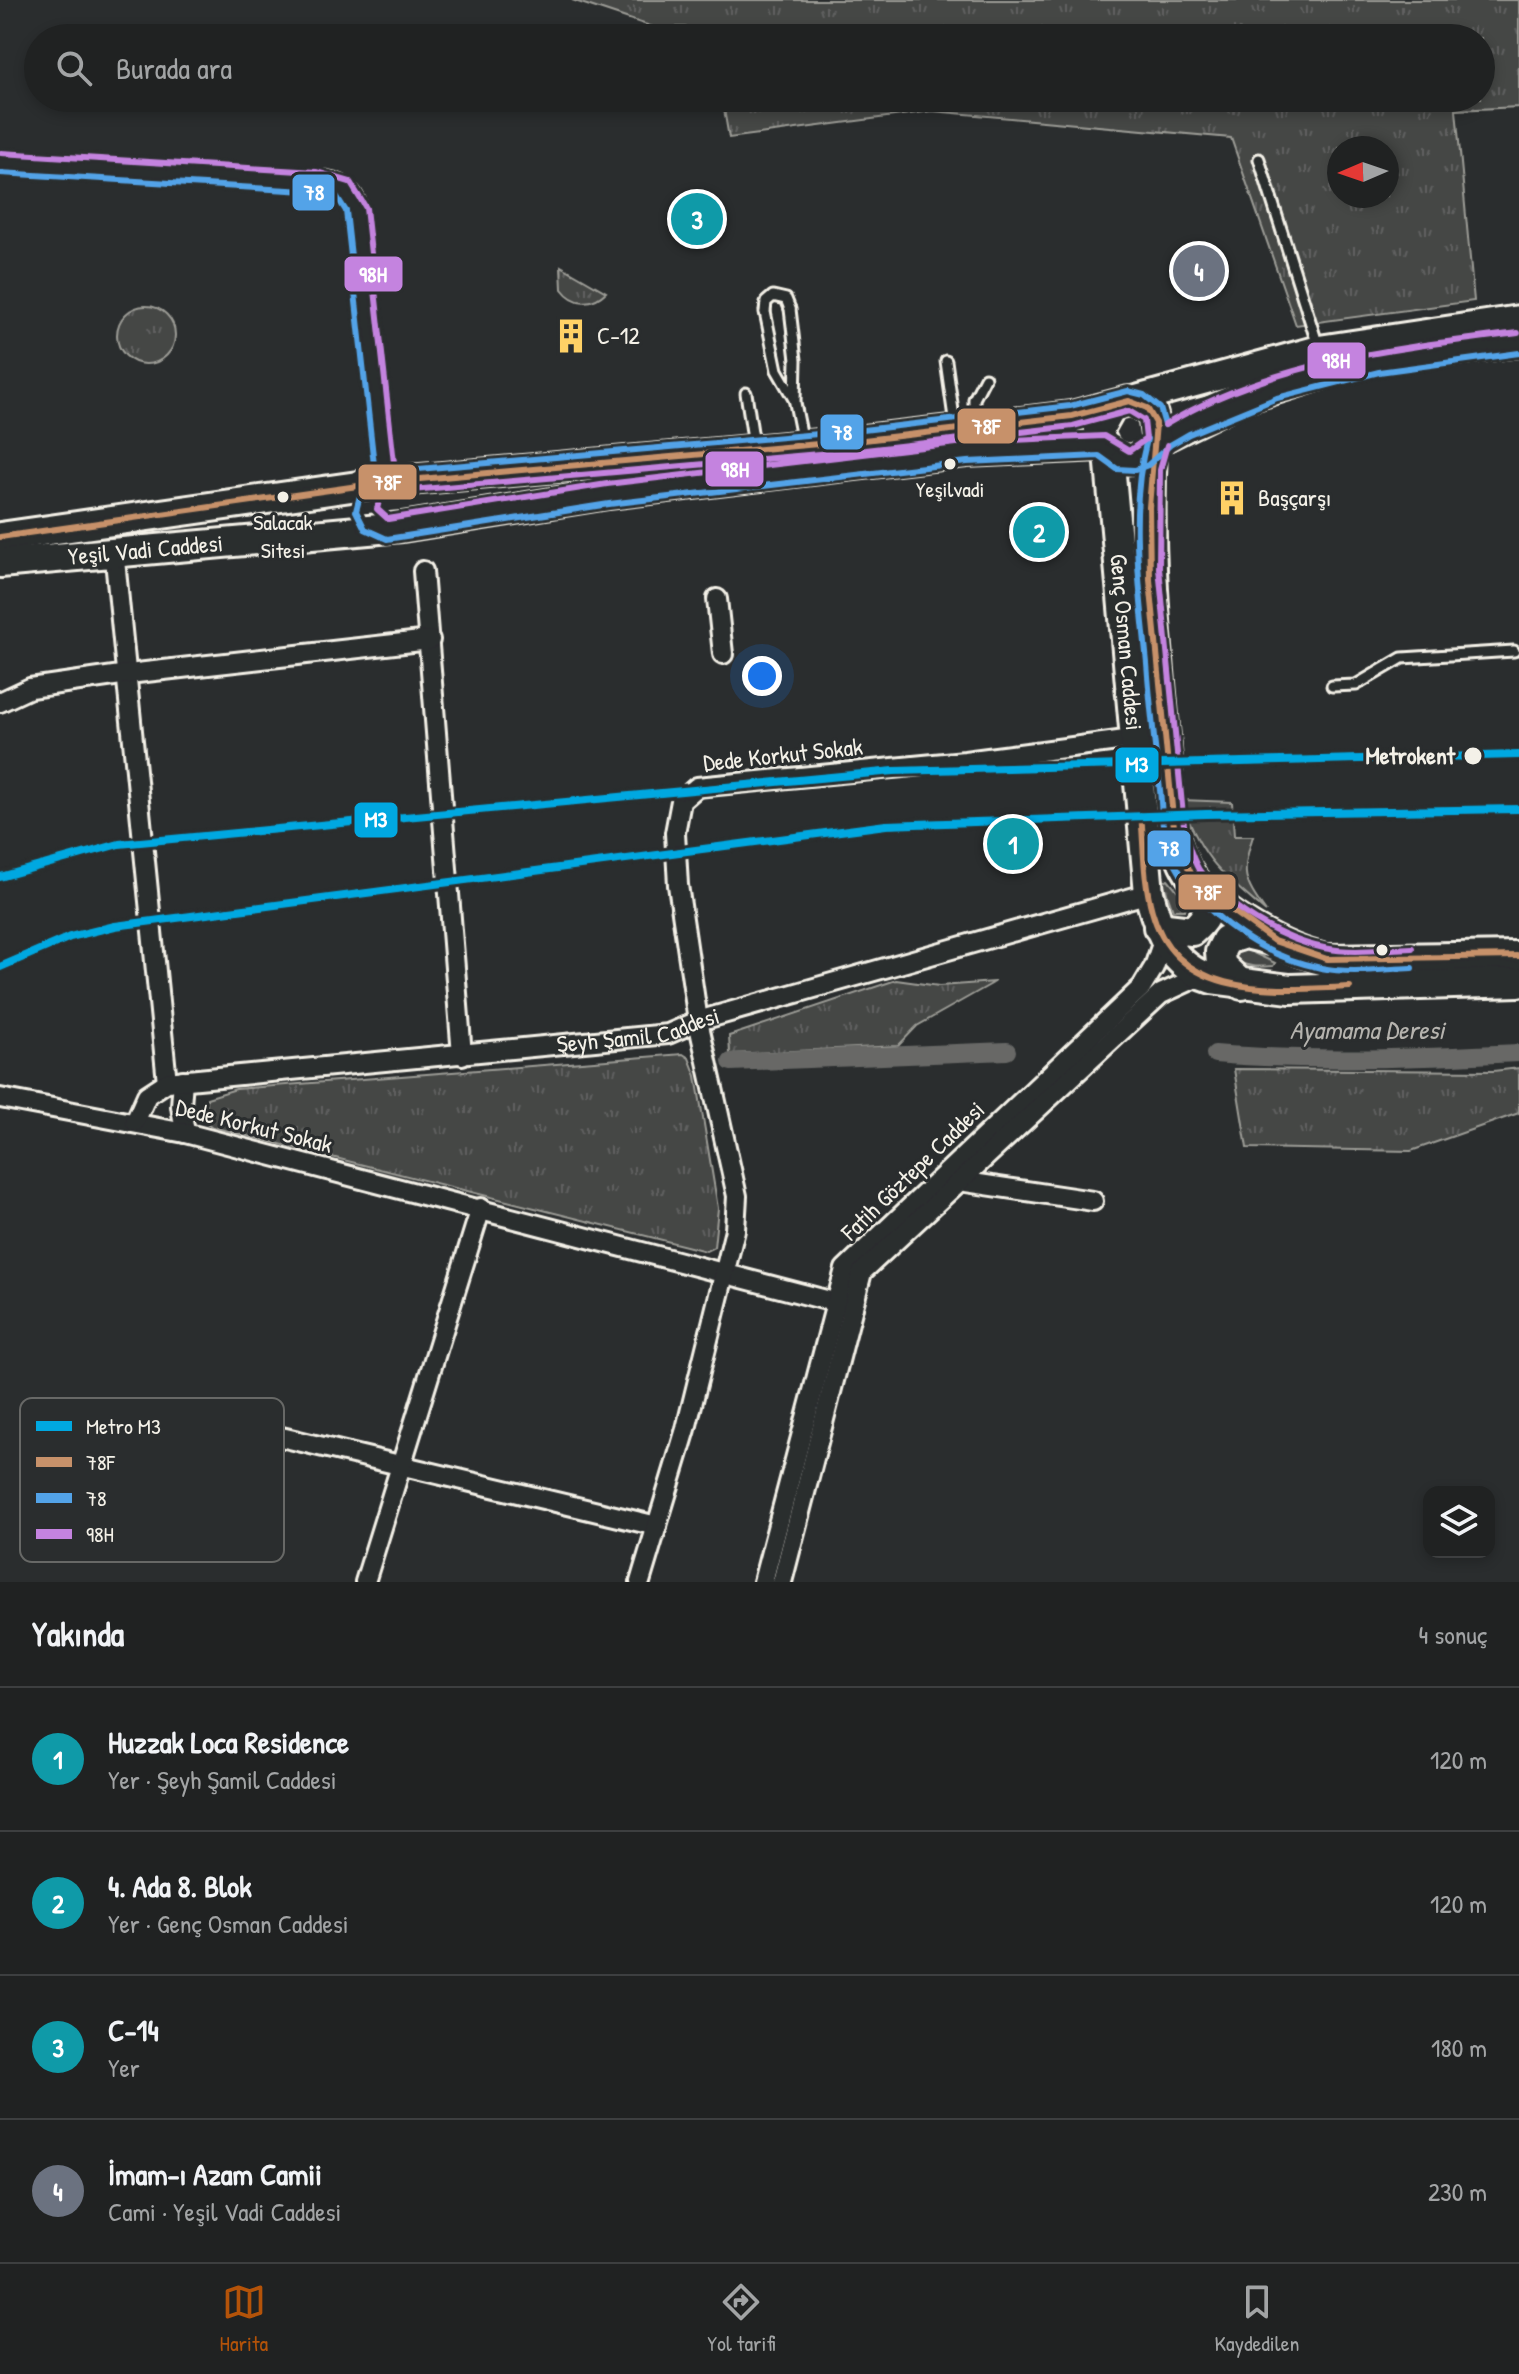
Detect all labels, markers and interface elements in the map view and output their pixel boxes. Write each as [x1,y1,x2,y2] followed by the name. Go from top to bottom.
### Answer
[24,24,1495,112] search box
[52,46,96,90] icon: search
[116,48,232,88] text: Burada ara
[1327,136,1399,208] north arrow
[291,173,336,212] line badge: 78
[303,177,325,207] text: 78
[671,189,723,249] pin: 3
[1173,241,1225,301] pin: 4
[343,255,404,293] line badge: 98H
[359,259,387,289] text: 98H
[552,317,590,355] building icon: C-12
[597,319,640,351] place label: C-12
[1306,341,1367,380] line badge: 98H
[1322,345,1350,375] text: 98H
[956,407,1017,445] line badge: 78F
[971,411,1002,441] text: 78F
[819,413,865,451] line badge: 78
[831,417,853,447] text: 78
[704,450,765,488] line badge: 98H
[721,454,749,484] text: 98H
[942,456,958,472] marker: Yeşilvadi
[357,463,418,501] line badge: 78F
[372,467,403,497] text: 78F
[916,474,984,504] place label: Yeşilvadi
[1213,479,1251,517] building icon: Başçarşı
[1258,481,1331,513] place label: Başçarşı
[275,489,291,505] marker: Salacak Sitesi
[1013,502,1065,562] pin: 2
[253,507,313,565] place label: Salacak Sitesi
[66,526,224,572] street label: Yeşil Vadi Caddesi
[1103,553,1151,732] street label: Genç Osman Caddesi
[742,656,782,696] your location
[702,730,864,778] street label: Dede Korkut Sokak
[1365,739,1456,771] place label: Metrokent
[1462,745,1484,767] marker: Metrokent
[1114,746,1160,784] line badge: M3
[1126,749,1149,779] text: M3
[353,801,399,839] line badge: M3
[365,804,388,834] text: M3
[987,814,1039,874] pin: 1
[1146,829,1192,868] line badge: 78
[1158,833,1180,863] text: 78
[1177,873,1237,911] line badge: 78F
[1192,877,1223,907] text: 78F
[1374,942,1390,958] unlabelled marker
[555,999,723,1060] street label: Şeyh Şamil Caddesi
[1290,1012,1446,1048] water label: Ayamama Deresi
[173,1090,336,1160] street label: Dede Korkut Sokak
[833,1094,991,1248] street label: Fatih Göztepe Caddesi
[20,1398,284,1562] legend
[86,1411,161,1441] text: Metro M3
[86,1447,115,1477] text: 78F
[86,1483,106,1513] text: 78
[1423,1486,1495,1558] map controls
[1423,1486,1495,1558] button: layers
[86,1519,114,1549] text: 98H
[32,1611,124,1657] text: Yakında
[1419,1617,1487,1652] text: 4 sonuç
[108,1722,349,1762] text: Huzzak Loca Residence
[53,1742,63,1777] text: 1
[1430,1742,1487,1777] text: 120 m
[108,1762,337,1797] text: Yer · Şeyh Şamil Caddesi
[108,1866,252,1906] text: 4. Ada 8. Blok
[52,1886,64,1921] text: 2
[1430,1886,1487,1921] text: 120 m
[108,1906,349,1941] text: Yer · Genç Osman Caddesi
[108,2010,159,2050] text: C-14
[52,2030,64,2065] text: 3
[1431,2030,1487,2065] text: 180 m
[108,2050,140,2085] text: Yer
[108,2154,322,2194] text: İmam-ı Azam Camii
[53,2174,63,2209] text: 4
[1428,2174,1487,2209] text: 230 m
[108,2194,341,2229] text: Cami · Yeşil Vadi Caddesi
[220,2280,268,2358] tab: Harita
[707,2280,775,2358] tab: Yol tarifi
[1215,2280,1299,2358] tab: Kaydedilen

